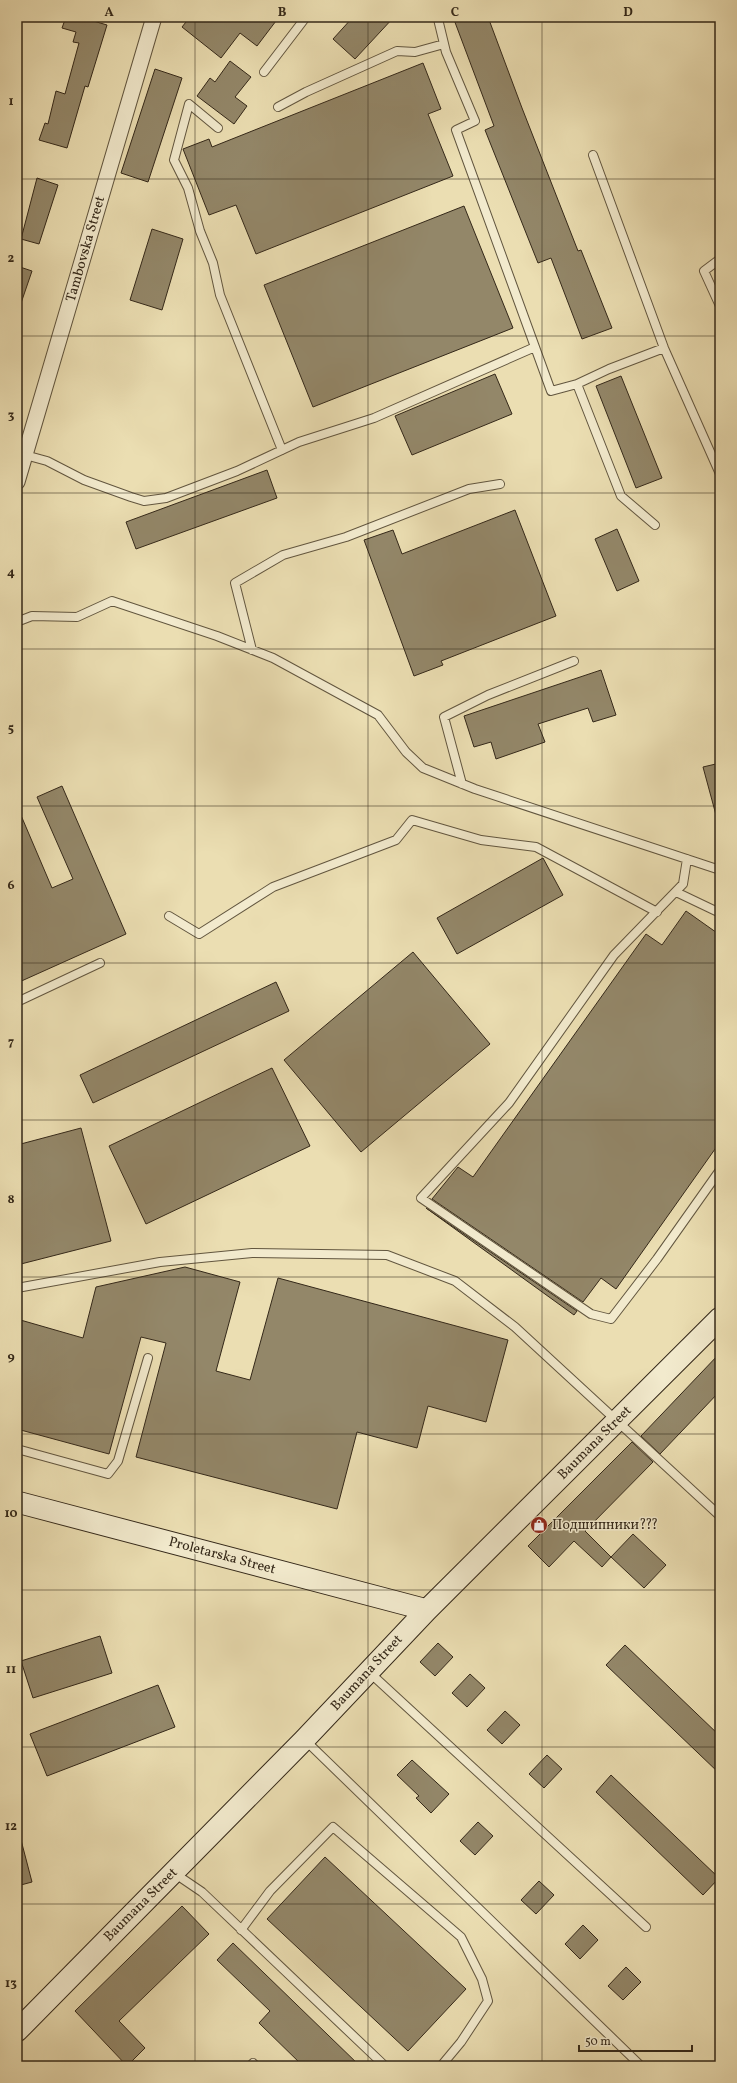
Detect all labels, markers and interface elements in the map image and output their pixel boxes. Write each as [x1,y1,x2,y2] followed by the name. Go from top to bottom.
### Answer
[104,4,114,22] text: A
[278,4,287,22] text: B
[451,4,459,22] text: C
[623,4,633,22] text: D
[8,93,14,111] text: 1
[62,194,110,304] street label: Tambovska Street
[8,250,15,268] text: 2
[8,407,15,425] text: 3
[7,564,15,582] text: 4
[8,720,14,738] text: 5
[7,877,15,895] text: 6
[8,1034,14,1052] text: 7
[7,1191,15,1209] text: 8
[7,1348,15,1366] text: 9
[554,1402,636,1484] street label: Baumana Street
[4,1505,18,1523] text: 10
[529,1515,549,1535] shop icon: Подшипники???
[552,1516,658,1535] place label: Подшипники???
[166,1533,278,1579] street label: Proletarska Street
[327,1631,407,1715] street label: Baumana Street
[6,1661,16,1679] text: 11
[5,1818,17,1836] text: 12
[100,1864,182,1946] street label: Baumana Street
[5,1975,17,1993] text: 13
[579,2027,692,2053] scale bar
[585,2034,611,2050] text: 50 m

